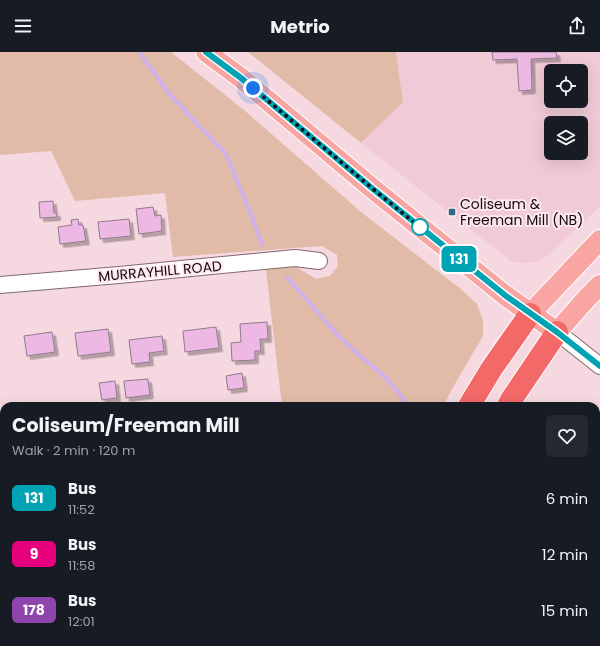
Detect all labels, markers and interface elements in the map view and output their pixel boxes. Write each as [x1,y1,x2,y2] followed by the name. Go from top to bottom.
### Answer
[270,14,330,39] text: Metrio
[12,15,34,37] icon: menu
[566,15,588,37] icon: share
[544,64,588,160] map controls
[544,64,588,108] button: locate
[243,78,263,98] your location
[544,116,588,160] button: layers
[460,194,583,230] place label: Coliseum & Freeman Mill (NB)
[447,207,457,217] marker: Coliseum & Freeman Mill (NB)
[411,218,429,236] unlabelled marker
[436,246,482,272] line badge: 131
[450,249,469,269] text: 131
[97,256,223,286] street label: MURRAYHILL ROAD
[12,412,240,439] text: Coliseum/Freeman Mill
[546,415,588,457] button: heart
[12,441,135,460] text: Walk · 2 min · 120 m
[68,478,96,499] text: Bus
[25,488,44,508] text: 131
[546,488,588,509] text: 6 min
[68,500,95,519] text: 11:52
[68,534,96,555] text: Bus
[30,544,38,564] text: 9
[542,544,588,565] text: 12 min
[68,556,95,575] text: 11:58
[68,590,96,611] text: Bus
[23,600,45,620] text: 178
[541,600,588,621] text: 15 min
[68,612,95,631] text: 12:01

